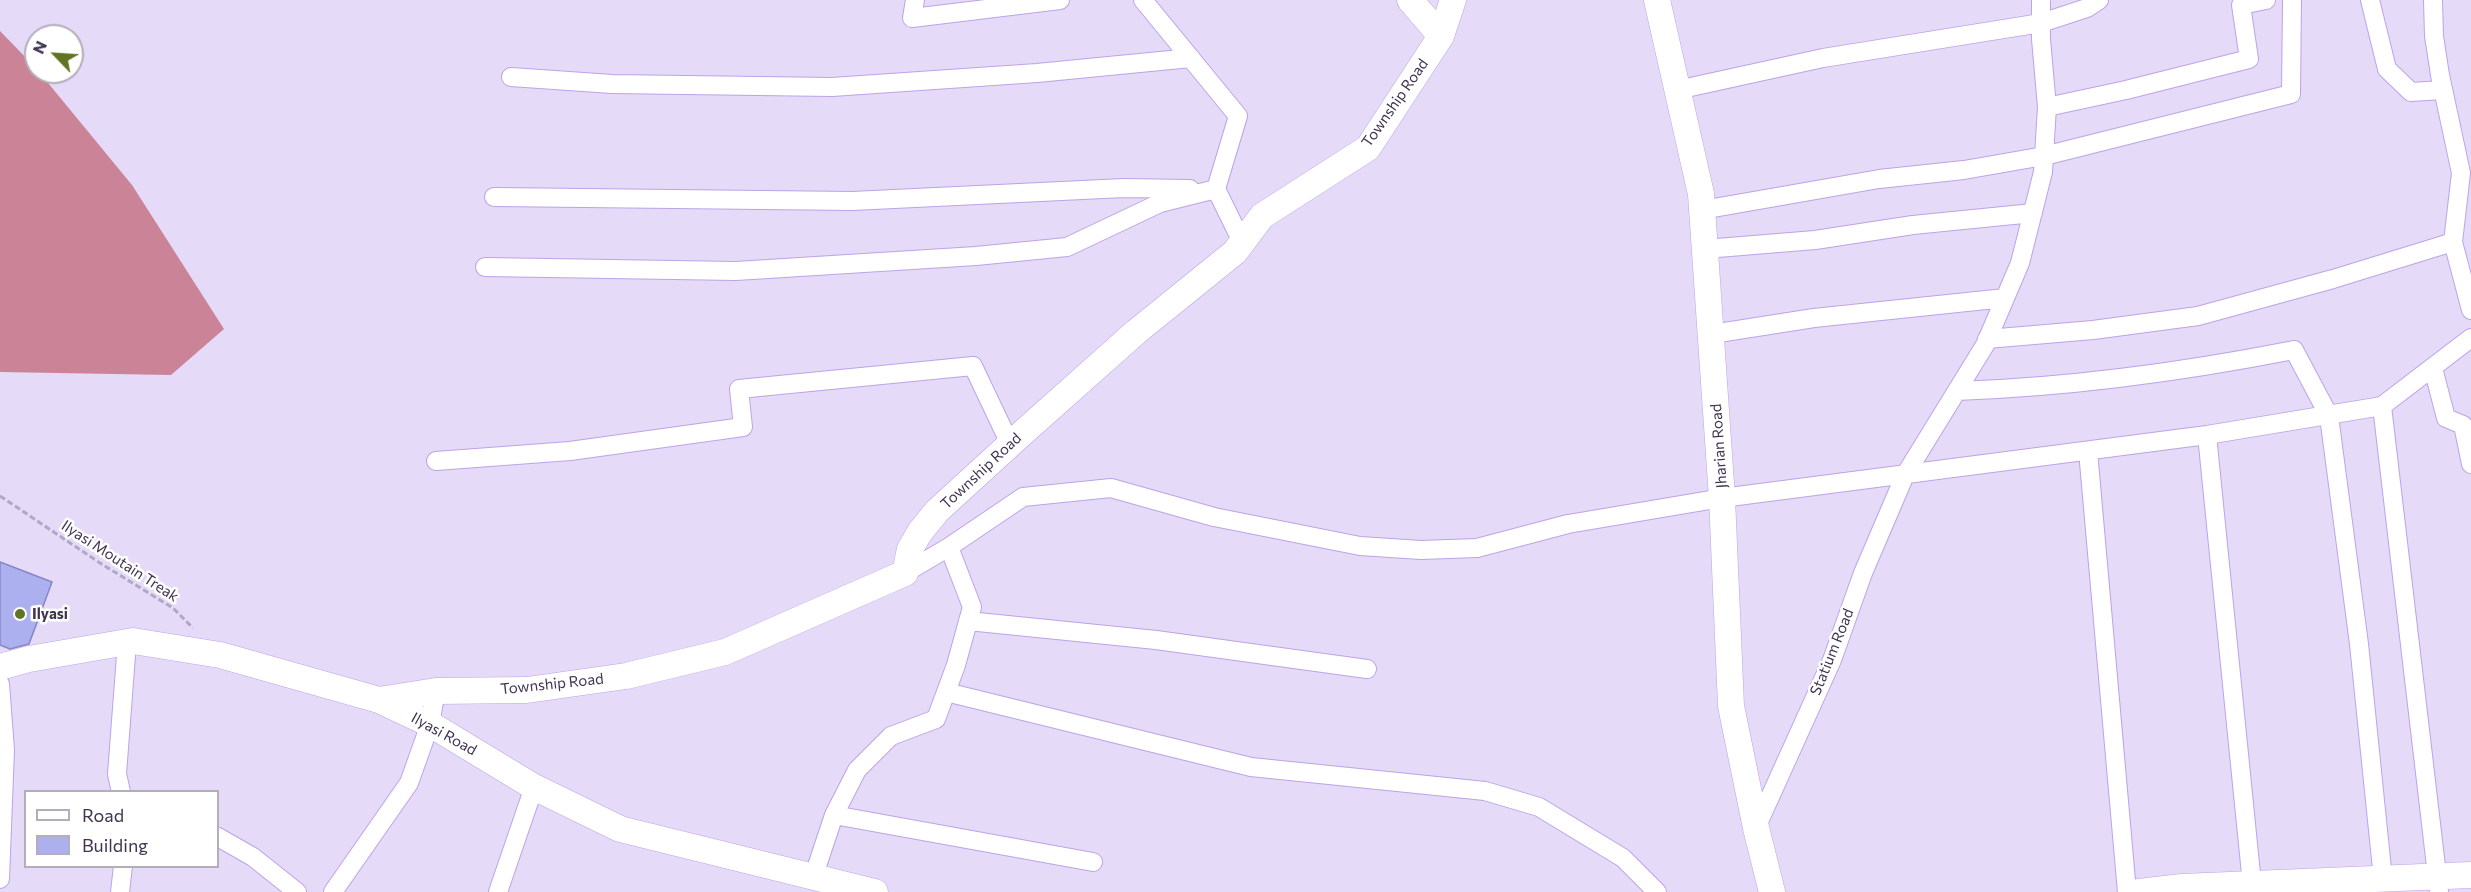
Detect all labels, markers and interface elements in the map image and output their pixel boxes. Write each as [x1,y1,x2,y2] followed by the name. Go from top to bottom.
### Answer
[24,24,84,84] north arrow
[28,38,50,56] text: N
[1358,55,1432,151] street label: Township Road
[1707,403,1731,489] street label: Jharian Road
[937,429,1025,513] street label: Township Road
[58,516,182,606] street label: Ilyasi Moutain Treak
[32,605,68,623] place label: Ilyasi
[1806,606,1858,698] street label: Statium Road
[13,607,27,621] marker: Ilyasi
[499,670,605,698] street label: Township Road
[408,709,480,759] street label: Ilyasi Road
[24,790,219,868] legend
[82,804,124,826] text: Road
[82,834,148,856] text: Building

